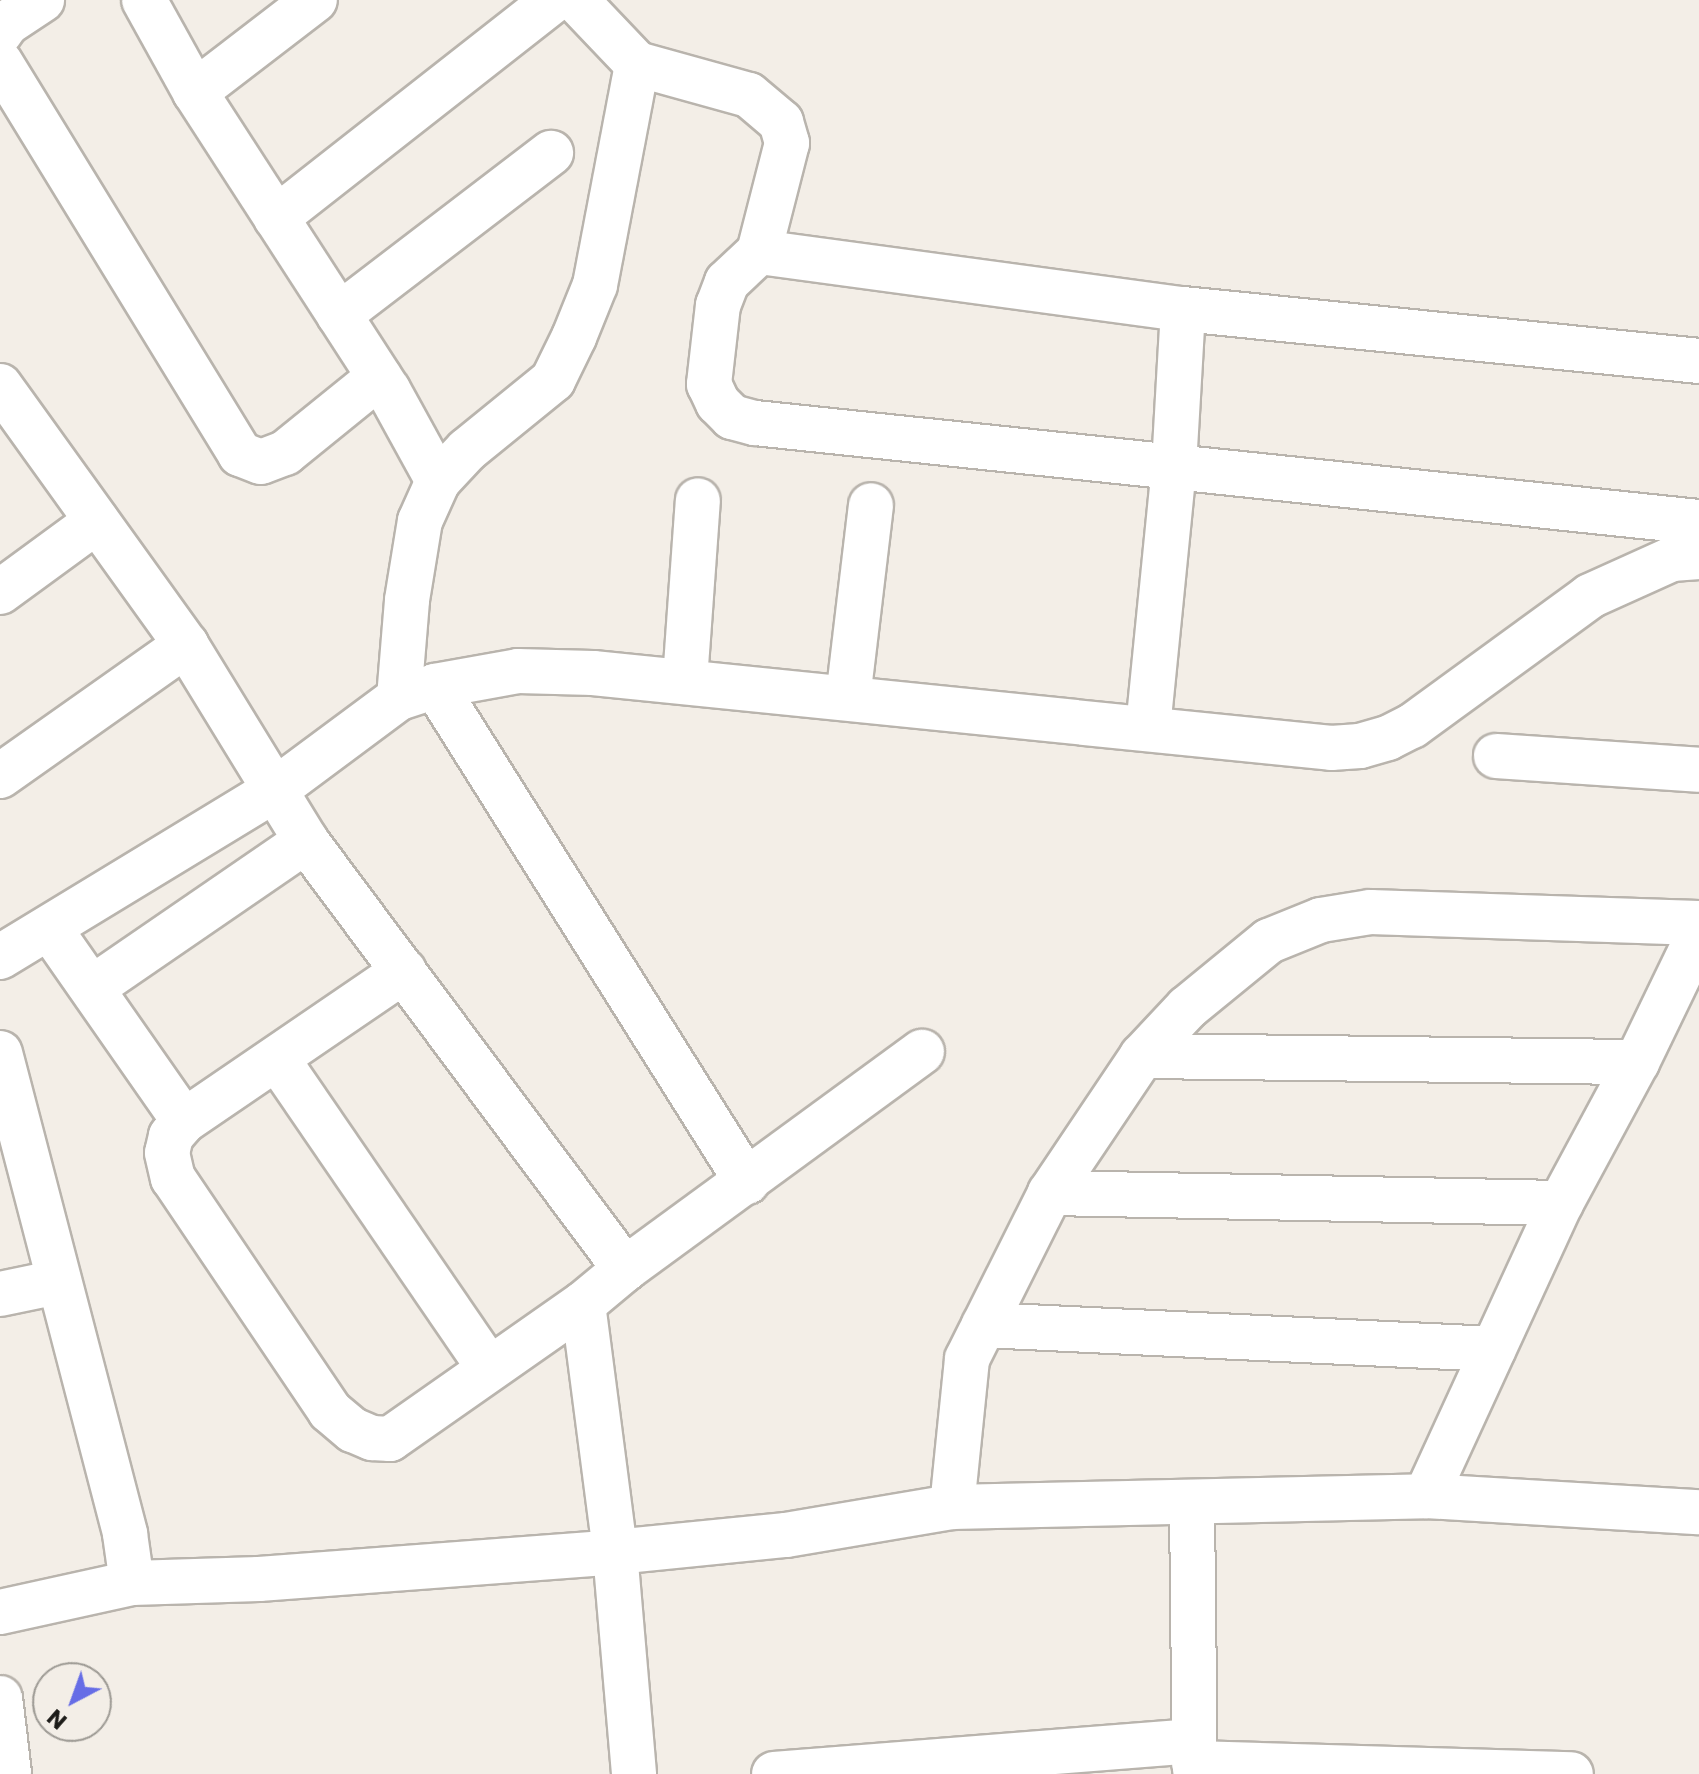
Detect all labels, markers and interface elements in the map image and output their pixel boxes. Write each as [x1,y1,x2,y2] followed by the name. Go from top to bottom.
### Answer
[32,1662,112,1742] north arrow
[41,1702,74,1736] text: N

